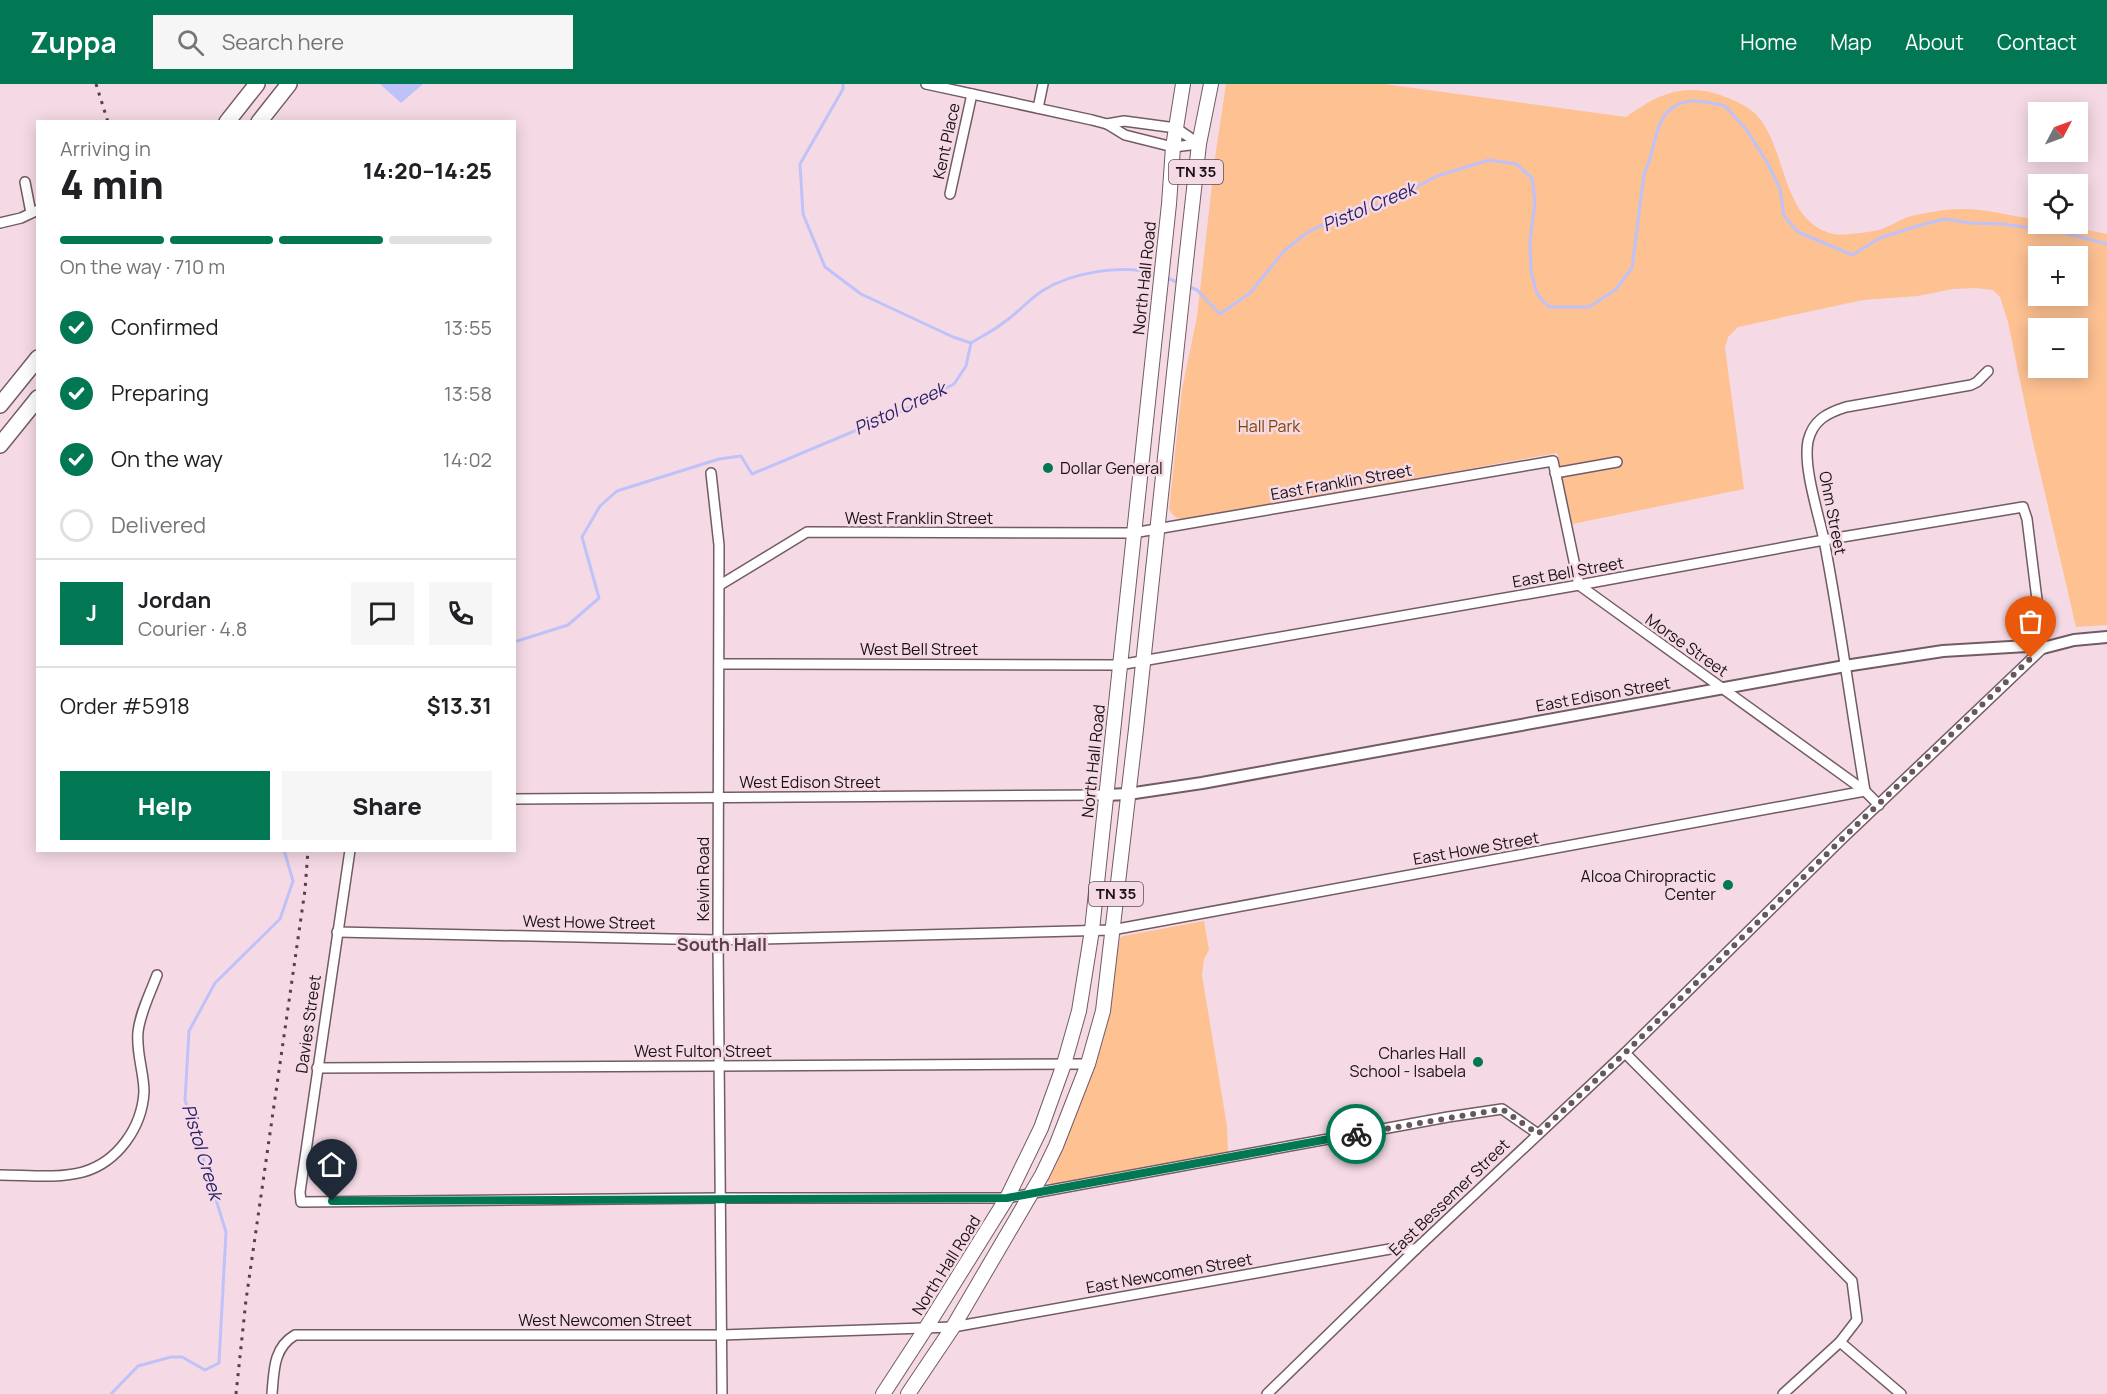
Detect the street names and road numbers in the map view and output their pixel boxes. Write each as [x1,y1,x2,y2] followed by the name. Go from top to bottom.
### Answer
[927,101,965,181] street label: Kent Place
[1169,160,1223,184] road number: TN 35
[1127,220,1161,336] street label: North Hall Road
[1269,459,1413,505] street label: East Franklin Street
[1814,469,1852,557] street label: Ohm Street
[845,507,993,529] street label: West Franklin Street
[1511,551,1625,593] street label: East Bell Street
[1641,608,1733,682] street label: Morse Street
[860,638,978,660] street label: West Bell Street
[1534,671,1672,717] street label: East Edison Street
[1076,703,1110,819] street label: North Hall Road
[739,771,881,793] street label: West Edison Street
[1411,826,1541,870] street label: East Howe Street
[692,837,714,921] street label: Kelvin Road
[1089,882,1143,906] road number: TN 35
[522,910,656,934] street label: West Howe Street
[290,973,326,1075] street label: Davies Street
[634,1040,772,1062] street label: West Fulton Street
[1384,1134,1514,1260] street label: East Bessemer Street
[907,1211,985,1319] street label: North Hall Road
[1084,1248,1254,1298] street label: East Newcomen Street
[518,1309,692,1331] street label: West Newcomen Street

